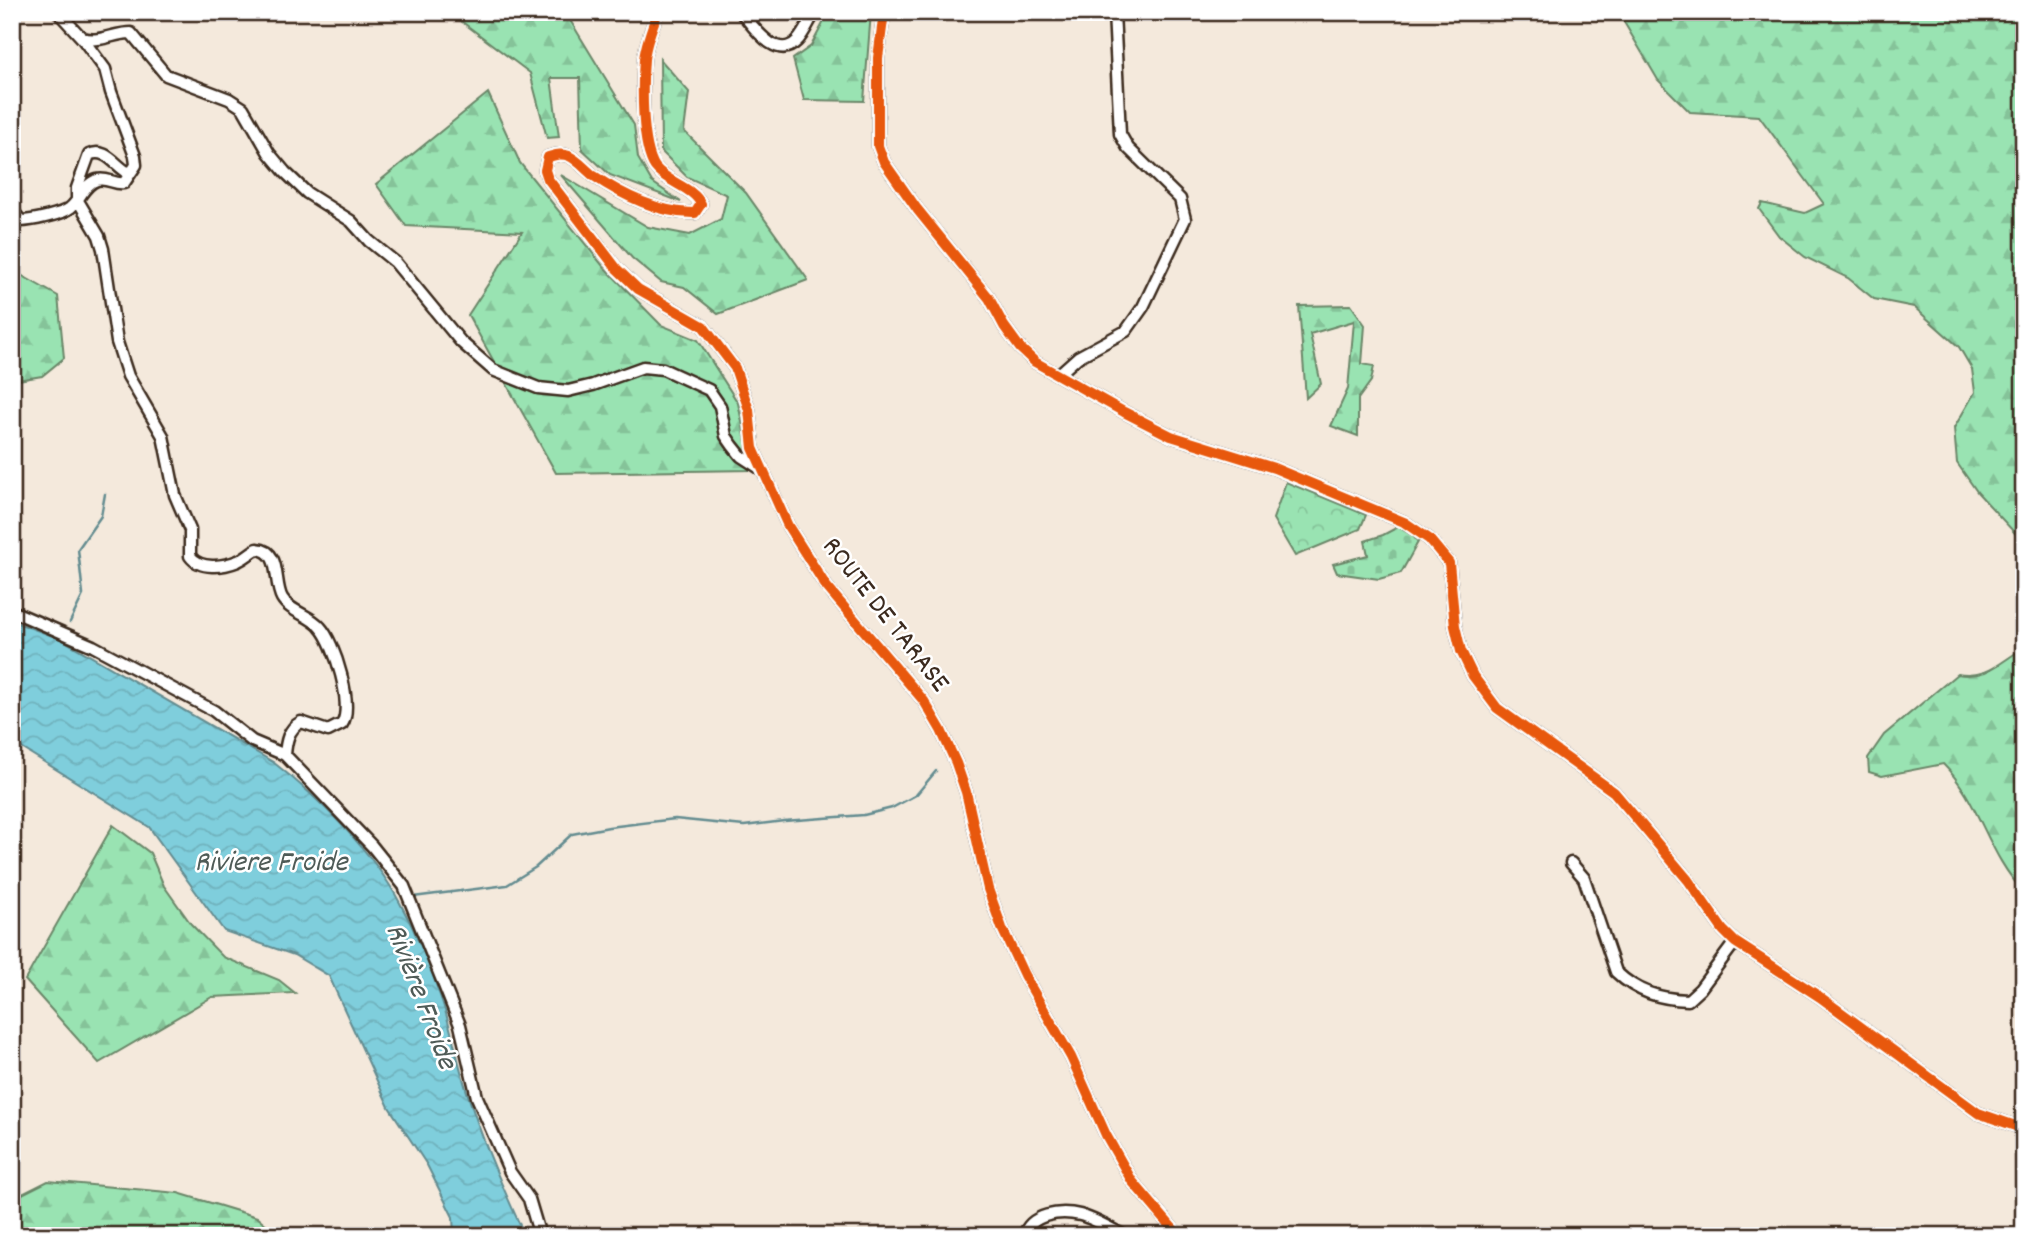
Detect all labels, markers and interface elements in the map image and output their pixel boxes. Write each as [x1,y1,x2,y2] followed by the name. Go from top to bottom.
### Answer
[810,530,958,702] street label: ROUTE DE TARASE
[194,843,349,886] water label: Riviere Froide
[372,918,467,1078] water label: Rivière Froide

